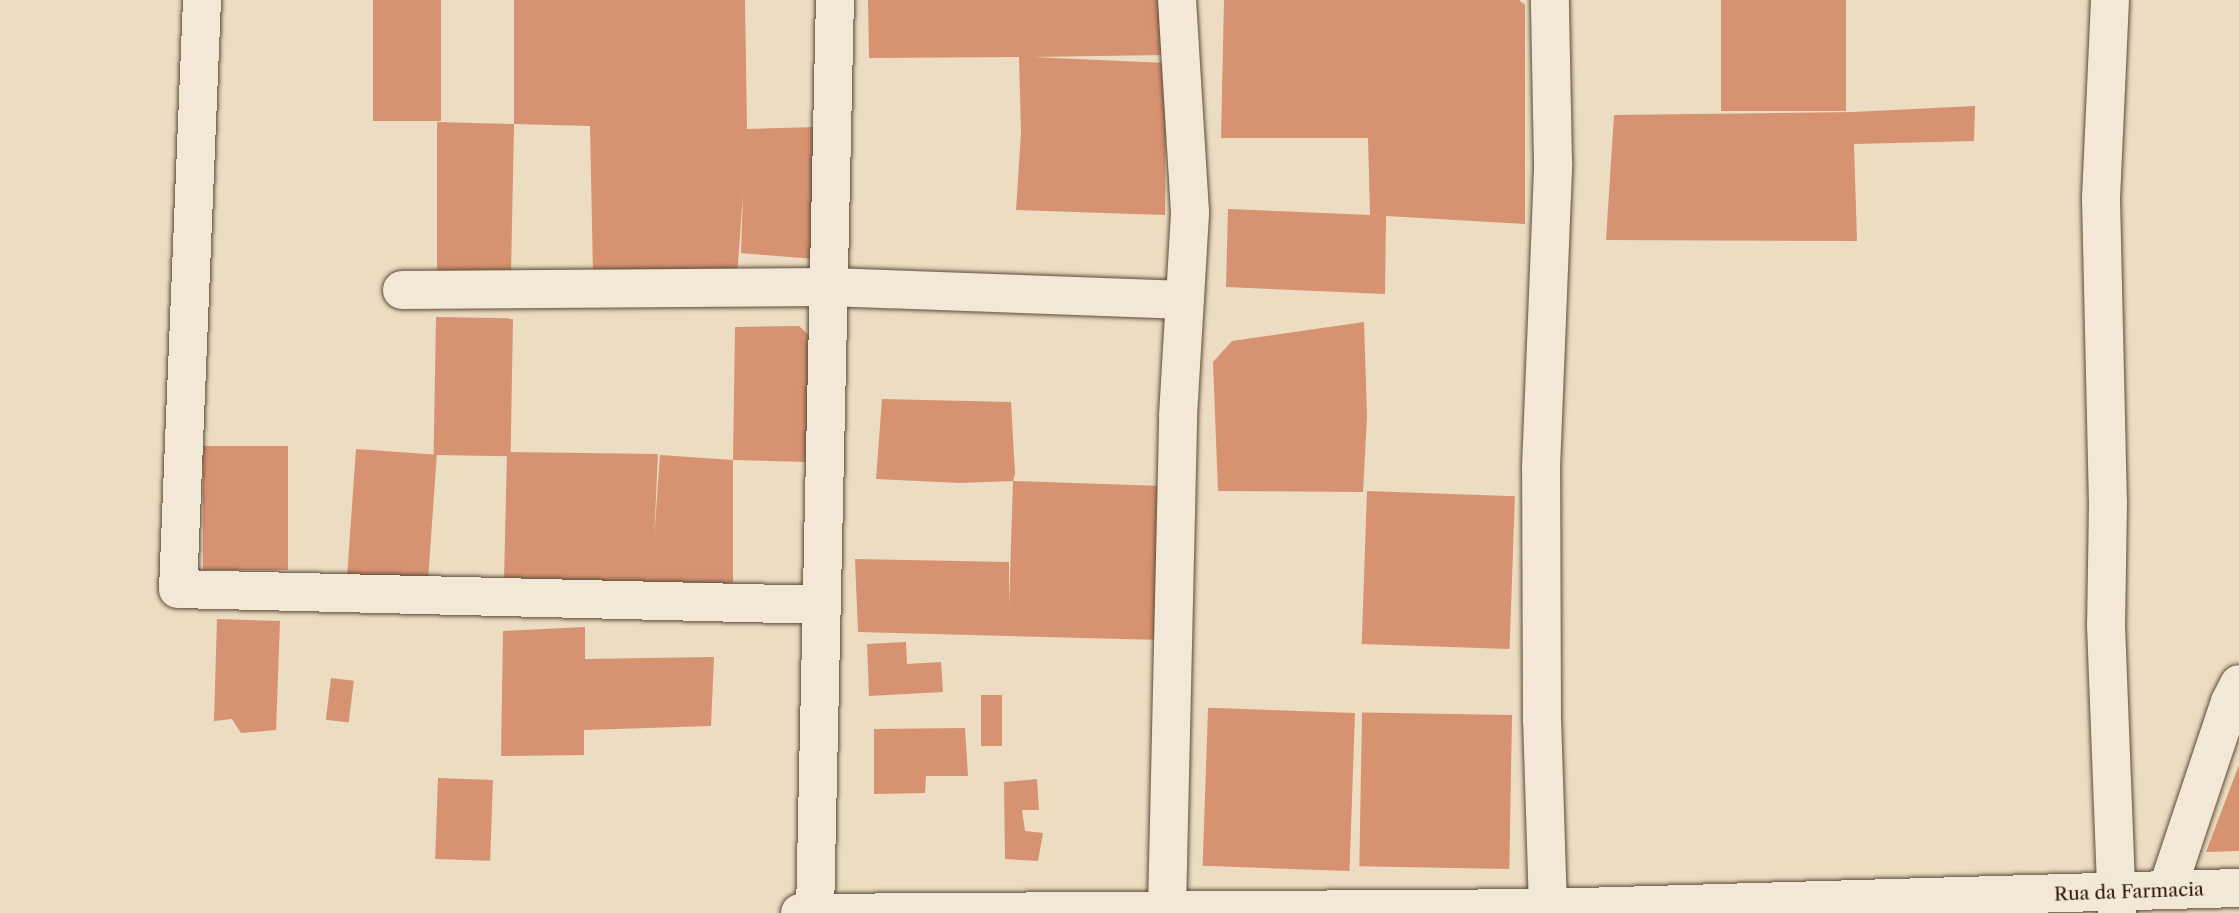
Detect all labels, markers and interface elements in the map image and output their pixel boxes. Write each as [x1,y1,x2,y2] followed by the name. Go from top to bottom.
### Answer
[2053,878,2205,906] street label: Rua da Farmacia

